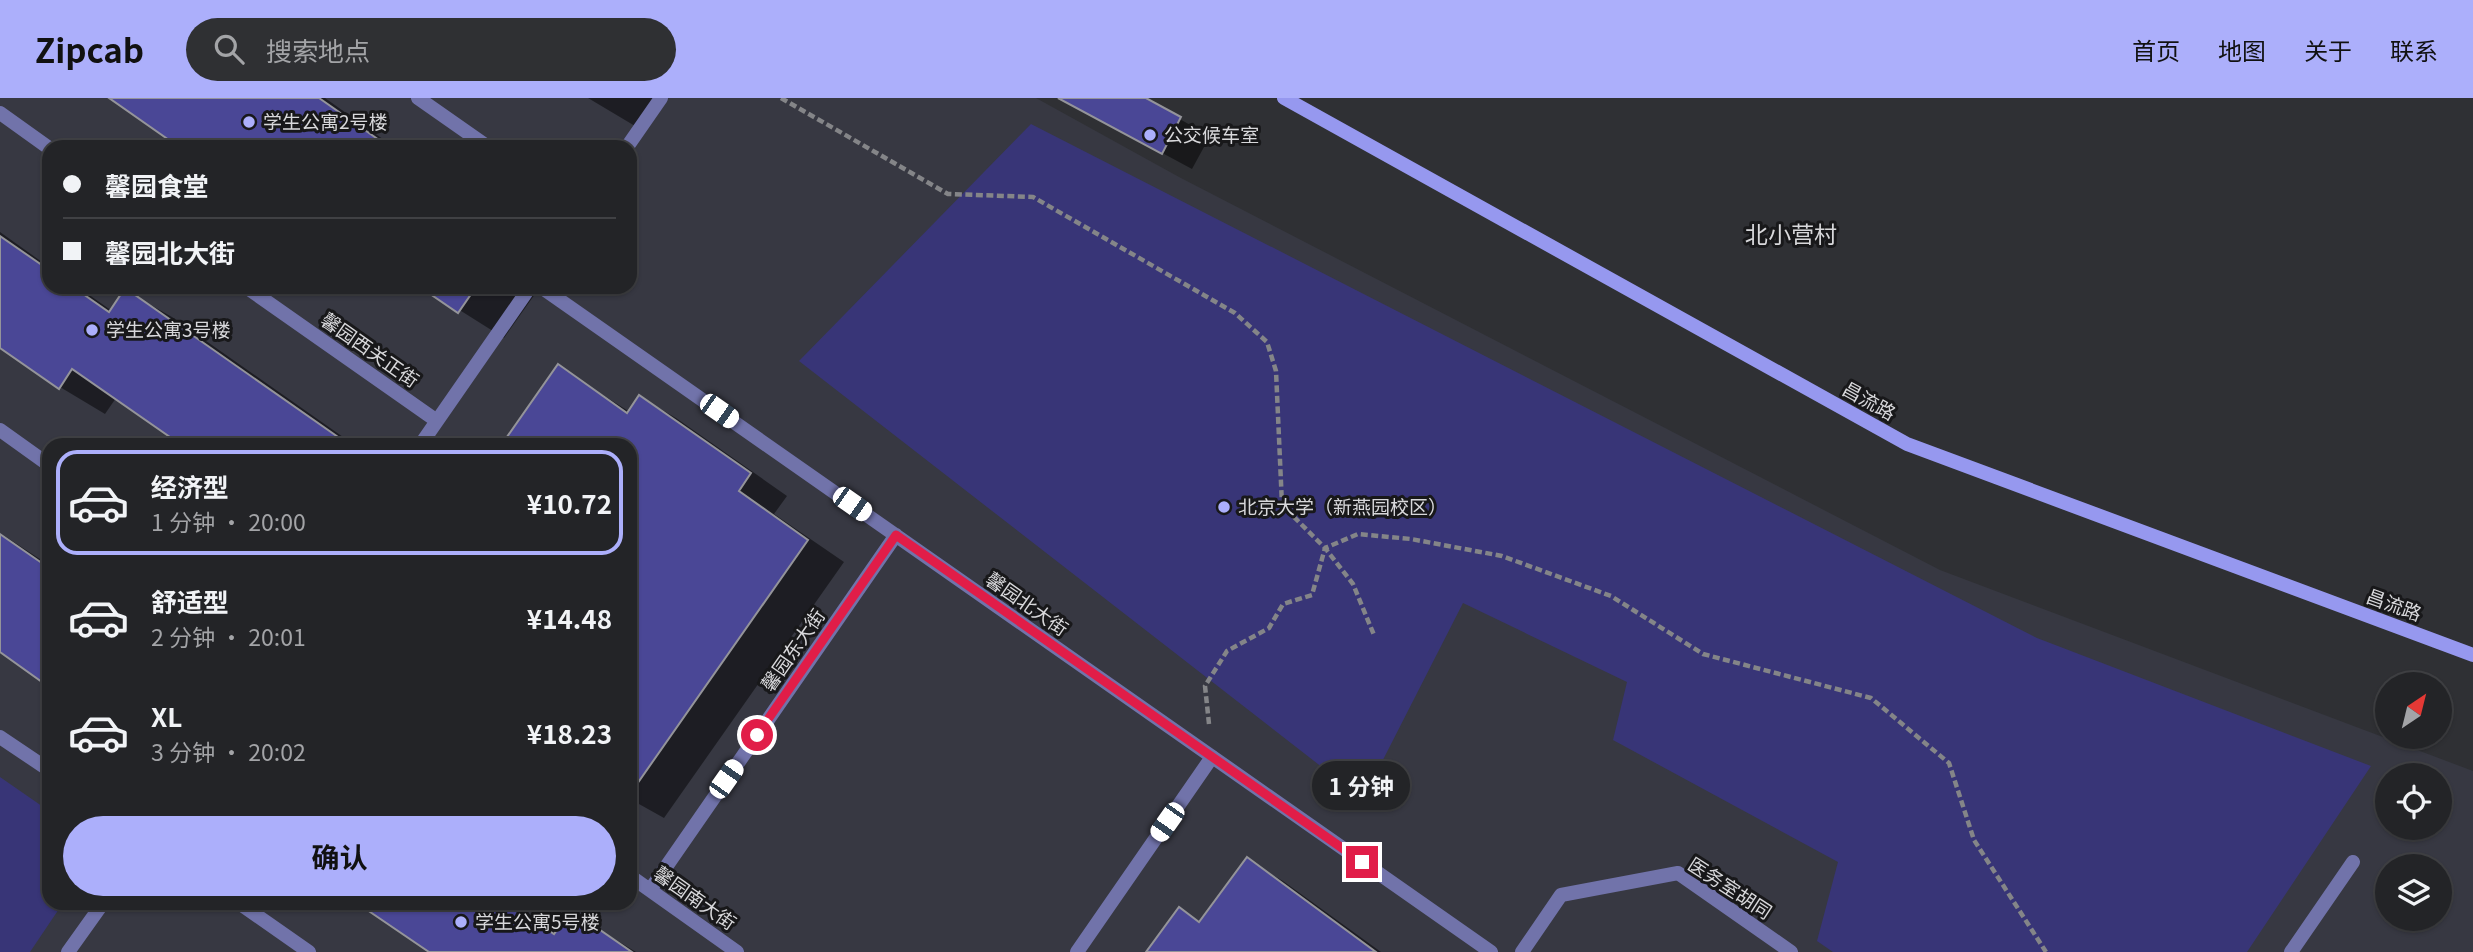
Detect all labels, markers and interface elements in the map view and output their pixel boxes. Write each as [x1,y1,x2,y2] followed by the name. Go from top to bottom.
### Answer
[186,18,676,81] search box
[35,25,144,73] text: Zipcab
[210,30,248,68] icon: search
[266,31,370,68] text: 搜索地点
[2132,32,2180,67] text: 首页
[2218,32,2266,67] text: 地图
[2304,32,2352,67] text: 关于
[2390,32,2438,67] text: 联系
[263,107,388,134] place label: 学生公寓2号楼
[241,114,257,130] marker: 学生公寓2号楼
[1164,120,1259,147] place label: 公交候车室
[1142,127,1158,143] marker: 公交候车室
[105,166,209,203] text: 馨园食堂
[1745,216,1837,250] district label: 北小营村
[105,233,235,270] text: 馨园北大街
[316,305,425,393] street label: 馨园西关正街
[106,315,231,342] place label: 学生公寓3号楼
[84,322,100,338] marker: 学生公寓3号楼
[1838,374,1901,425] street label: 昌流路
[696,390,743,432] car
[151,467,229,504] text: 经济型
[67,471,130,534] icon: car
[829,483,876,525] car
[527,484,612,521] text: ¥10.72
[1238,492,1447,519] place label: 北京大学（新燕园校区）
[1216,499,1232,515] marker: 北京大学（新燕园校区）
[151,504,306,538] text: 1 分钟 · 20:00
[981,564,1075,641] street label: 馨园北大街
[2363,581,2426,626] street label: 昌流路
[151,582,229,619] text: 舒适型
[67,586,130,649] icon: car
[527,599,612,636] text: ¥14.48
[753,602,830,696] street label: 馨园东大街
[151,619,306,653] text: 2 分钟 · 20:01
[2375,672,2452,749] north arrow
[2375,672,2452,931] map controls
[151,697,182,734] text: XL
[67,701,130,764] icon: car
[527,714,612,751] text: ¥18.23
[741,719,773,751] route start
[151,734,306,768] text: 3 分钟 · 20:02
[706,756,747,802] car
[1313,760,1411,810] callout: 1 分钟
[2375,763,2452,840] button: locate
[1329,768,1393,802] text: 1 分钟
[1147,799,1188,845] car
[63,816,616,896] button: 确认
[1346,846,1378,878] route end
[1684,850,1778,924] street label: 医务室胡同
[2375,854,2452,931] button: layers
[649,858,743,935] street label: 馨园南大街
[475,907,600,934] place label: 学生公寓5号楼
[453,914,469,930] marker: 学生公寓5号楼

